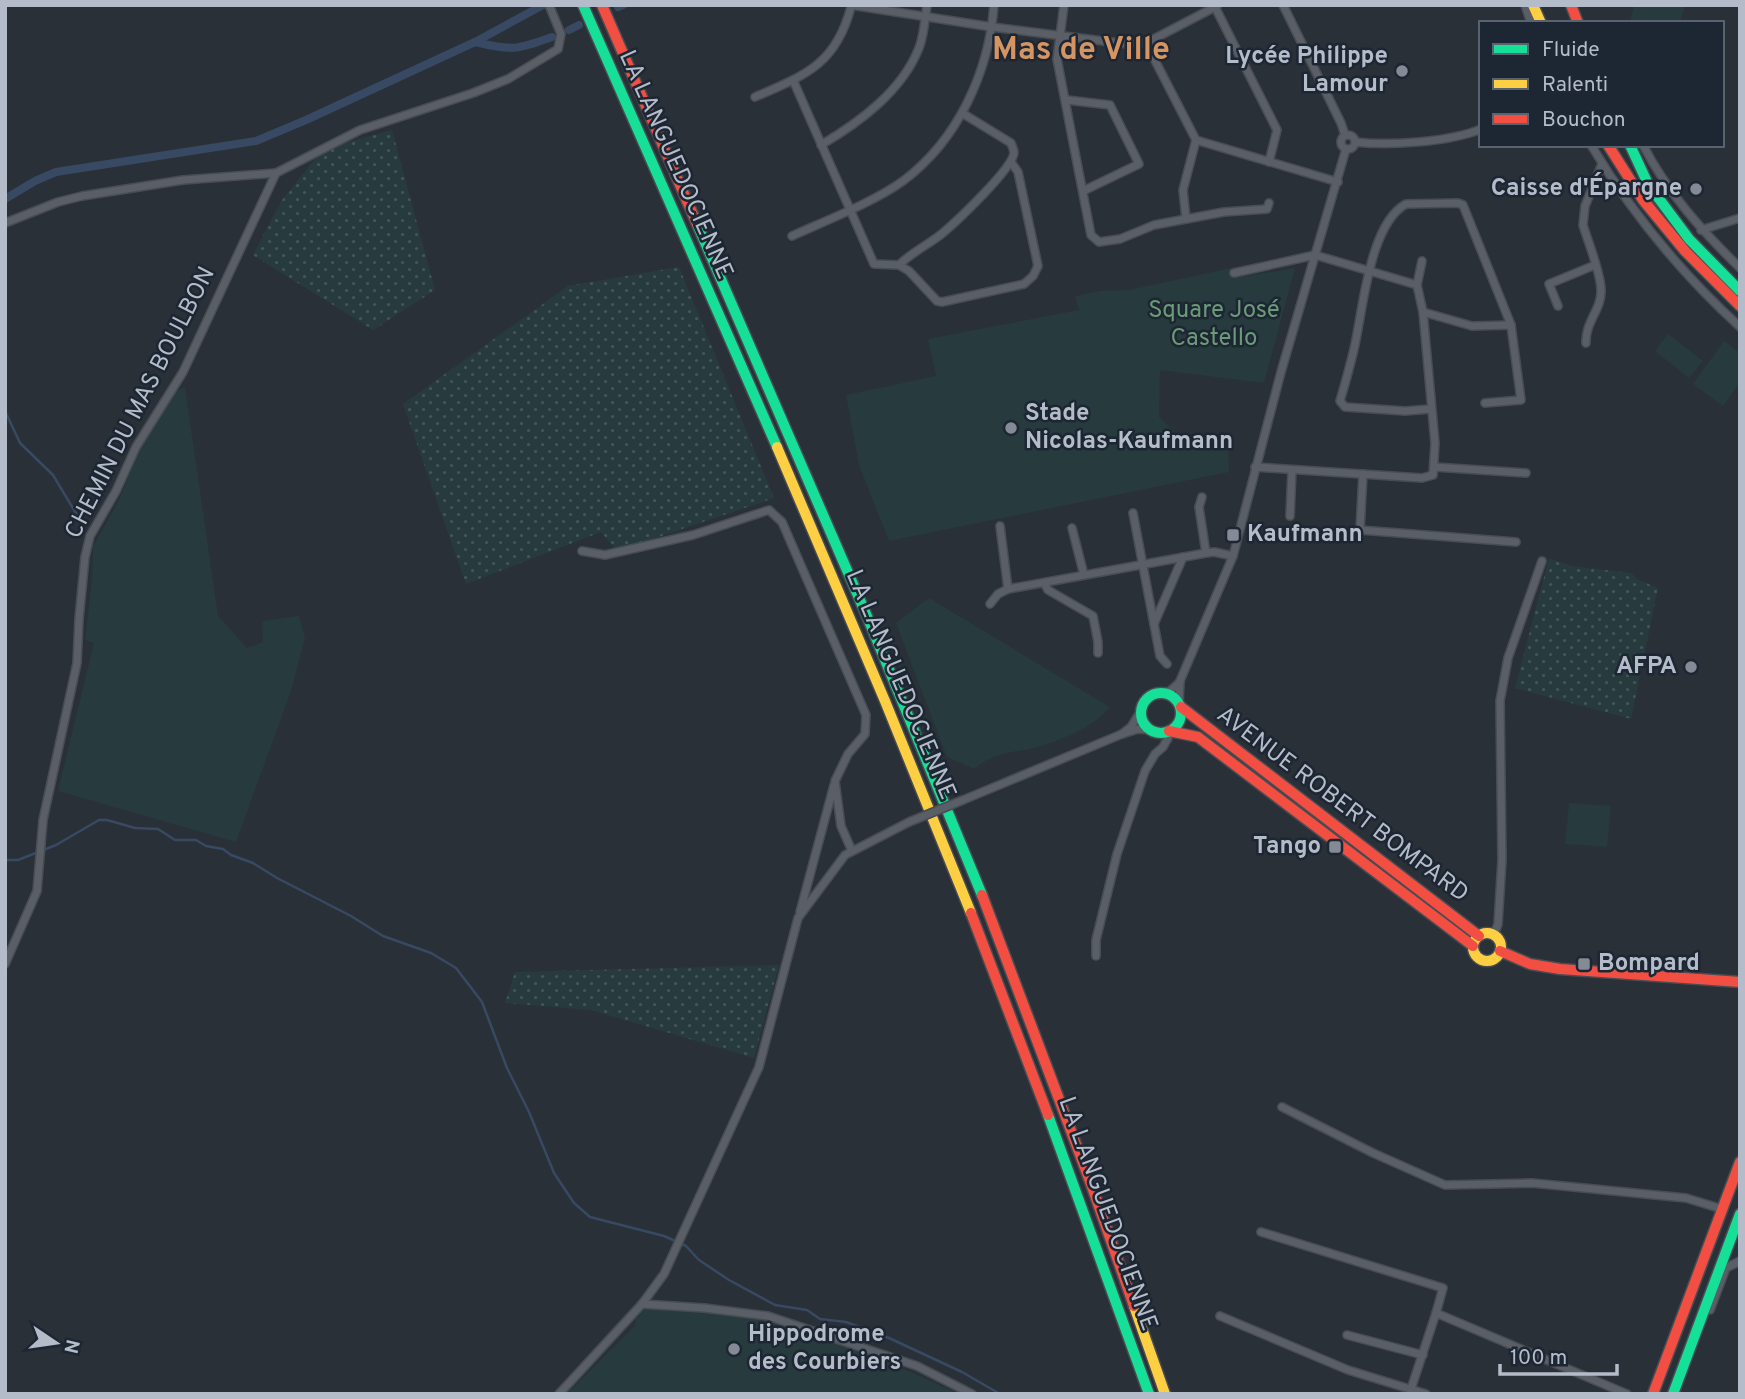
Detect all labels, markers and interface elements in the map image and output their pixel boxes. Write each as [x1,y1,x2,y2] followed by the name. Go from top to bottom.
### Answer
[1479,21,1724,147] legend
[992,31,1170,71] district label: Mas de Ville
[1542,37,1600,64] text: Fluide
[1225,42,1388,100] place label: Lycée Philippe Lamour
[611,46,739,284] street label: LA LANGUEDOCIENNE
[1394,63,1410,79] marker: Lycée Philippe Lamour
[1542,72,1608,99] text: Ralenti
[1542,107,1625,134] text: Bouchon
[1491,172,1682,204] place label: Caisse d'Épargne
[1688,181,1704,197] marker: Caisse d'Épargne
[59,262,223,544] street label: CHEMIN DU MAS BOULBON
[1148,296,1280,354] park label: Square José Castello
[1025,399,1233,457] place label: Stade Nicolas-Kaufmann
[1003,420,1019,436] marker: Stade Nicolas-Kaufmann
[1247,520,1363,550] place label: Kaufmann
[1225,527,1241,543] marker: Kaufmann
[838,565,962,805] street label: LA LANGUEDOCIENNE
[1616,652,1677,682] place label: AFPA
[1683,659,1699,675] marker: AFPA
[1210,700,1474,910] street label: AVENUE ROBERT BOMPARD
[1253,832,1321,862] place label: Tango
[1327,839,1343,855] marker: Tango
[1598,949,1700,979] place label: Bompard
[1576,956,1592,972] marker: Bompard
[1051,1093,1163,1335] street label: LA LANGUEDOCIENNE
[21,1308,91,1378] north arrow
[748,1320,901,1378] place label: Hippodrome des Courbiers
[1500,1332,1617,1376] scale bar
[57,1337,84,1356] text: N
[726,1341,742,1357] marker: Hippodrome des Courbiers
[1510,1345,1567,1372] text: 100 m

